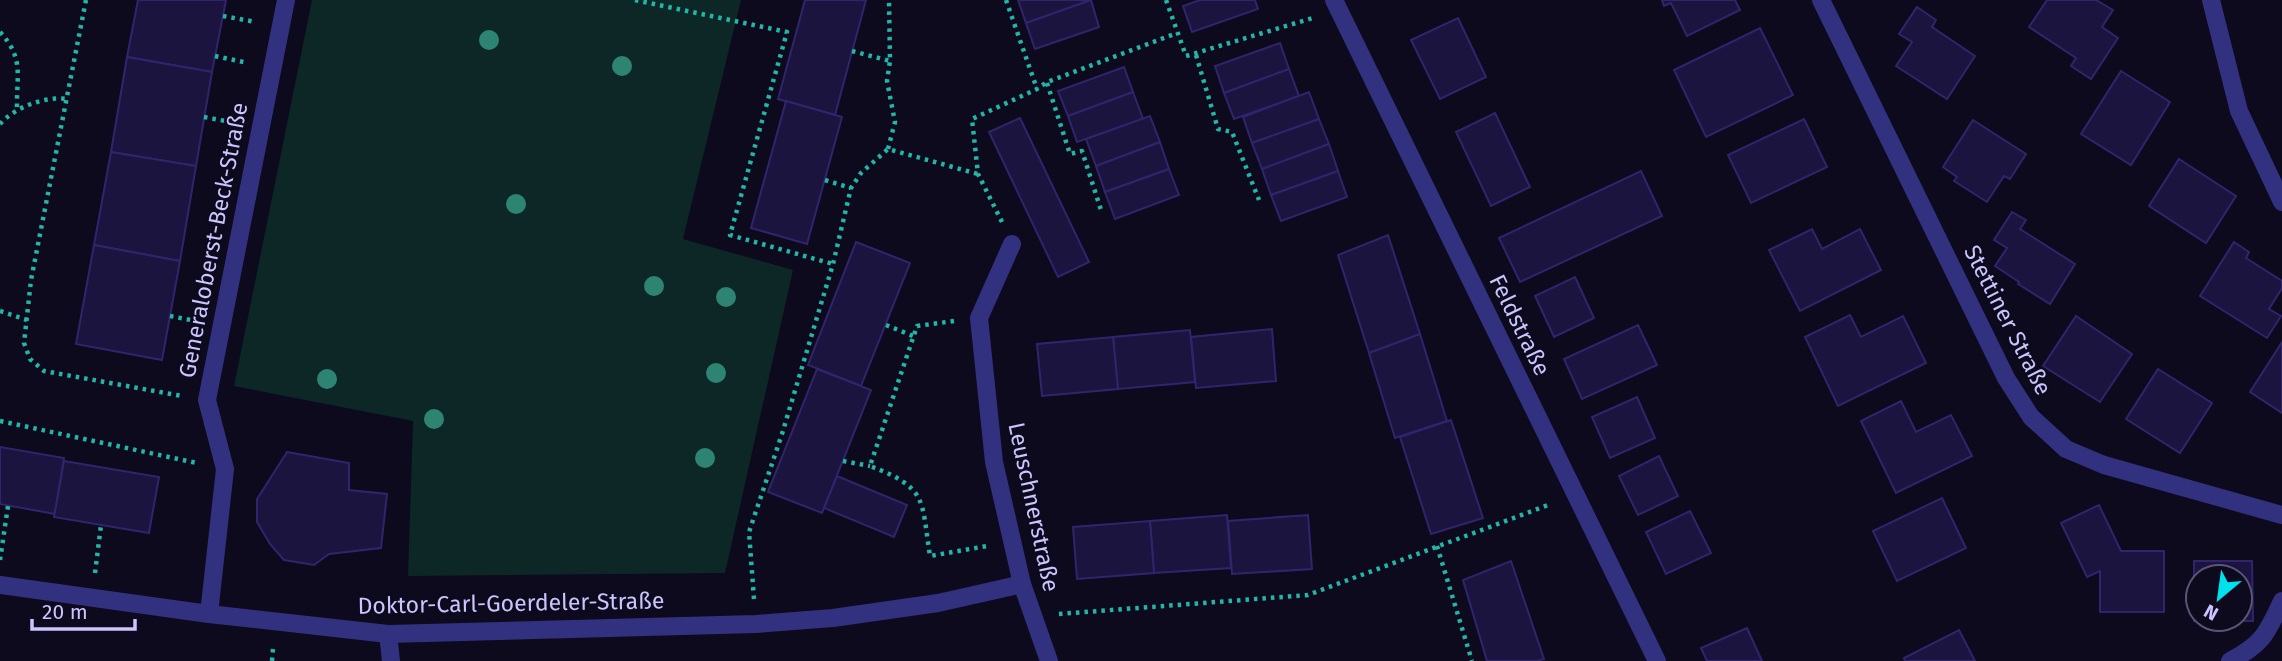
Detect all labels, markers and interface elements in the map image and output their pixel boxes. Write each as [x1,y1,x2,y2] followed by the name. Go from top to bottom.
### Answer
[173,100,253,380] street label: Generaloberst-Beck-Straße
[1958,240,2058,400] street label: Stettiner Straße
[1483,270,1557,380] street label: Feldstraße
[1002,420,1066,594] street label: Leuschnerstraße
[2184,563,2254,633] north arrow
[357,586,665,620] street label: Doktor-Carl-Goerdeler-Straße
[32,588,135,632] scale bar
[42,599,88,625] text: 20 m
[2200,599,2222,626] text: N

